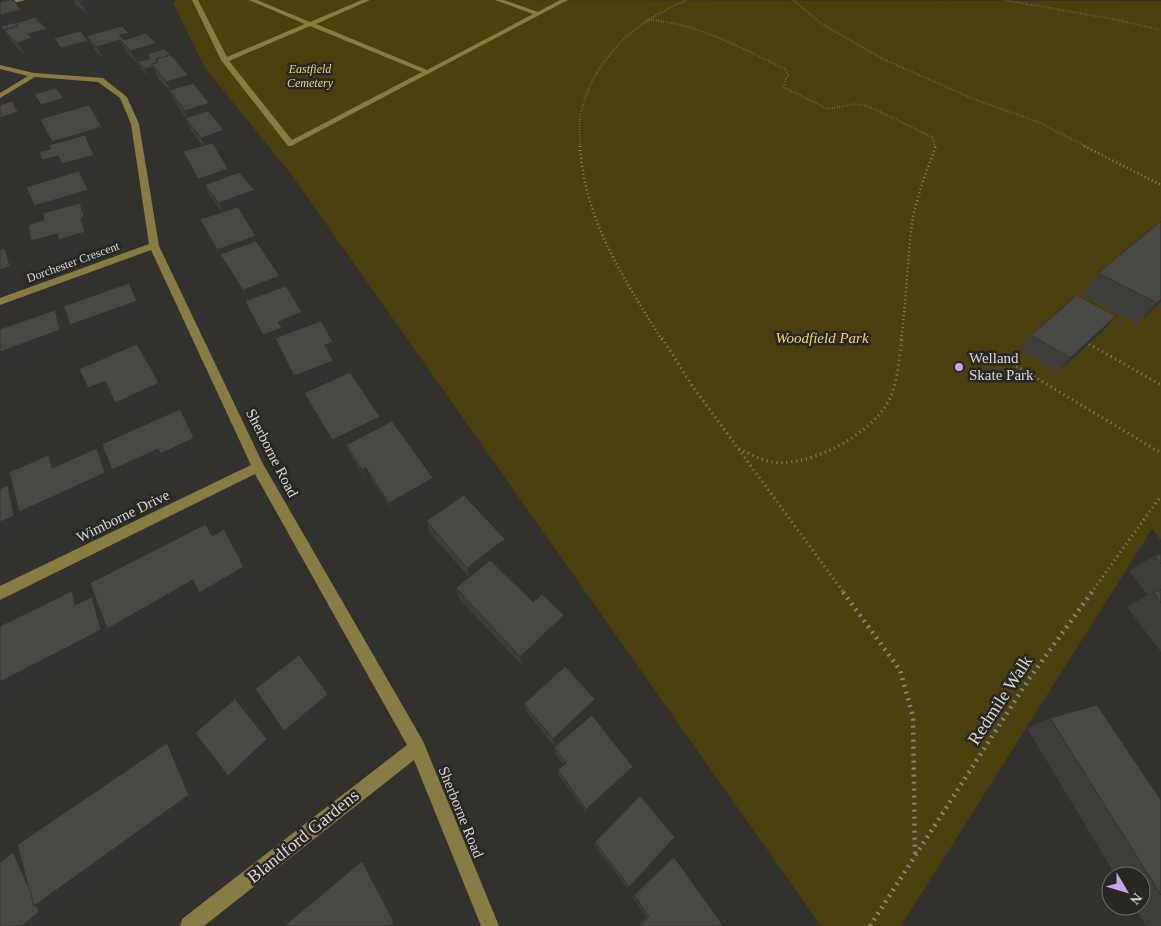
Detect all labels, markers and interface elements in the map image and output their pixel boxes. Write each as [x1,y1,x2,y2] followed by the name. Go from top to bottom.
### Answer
[287,62,334,90] park label: Eastfield Cemetery
[25,239,122,285] street label: Dorchester Crescent
[775,330,869,346] park label: Woodfield Park
[969,350,1034,383] place label: Welland Skate Park
[953,361,965,373] marker: Welland Skate Park
[243,406,301,500] street label: Sherborne Road
[74,486,172,545] street label: Wimborne Drive
[964,651,1036,749] street label: Redmile Walk
[435,764,487,860] street label: Sherborne Road
[243,785,363,887] street label: Blandford Gardens
[1101,866,1151,916] north arrow
[1127,890,1145,907] text: N

